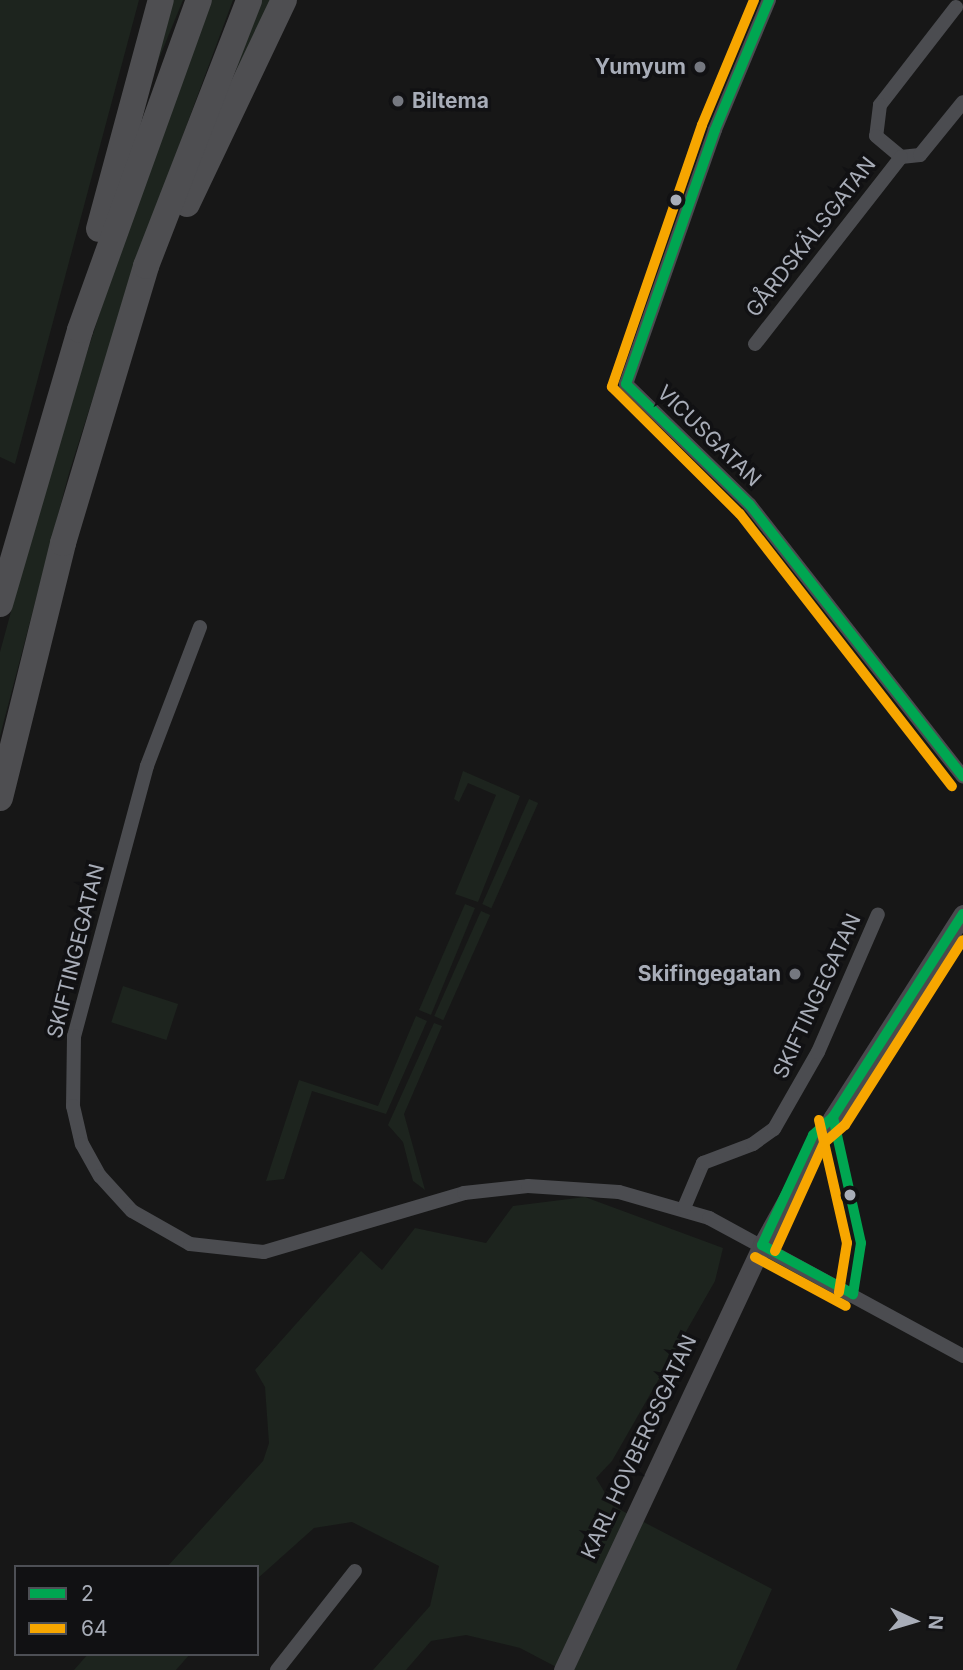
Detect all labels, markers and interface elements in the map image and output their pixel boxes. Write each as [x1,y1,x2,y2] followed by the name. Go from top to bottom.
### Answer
[595,54,686,80] place label: Yumyum
[692,59,708,75] marker: Yumyum
[412,88,489,114] place label: Biltema
[390,93,406,109] marker: Biltema
[741,152,881,322] street label: GÅRDSKÄLSGATAN
[669,193,683,207] unlabelled marker
[652,380,766,492] street label: VICUSGATAN
[42,861,110,1041] street label: SKIFTINGEGATAN
[768,910,866,1082] street label: SKIFTINGEGATAN
[638,961,781,987] place label: Skifingegatan
[787,966,803,982] marker: Skifingegatan
[843,1188,857,1202] unlabelled marker
[576,1331,702,1563] street label: KARL HOVBERGSGATAN
[14,1565,259,1656] legend
[81,1581,94,1606] text: 2
[879,1586,949,1656] north arrow
[923,1614,947,1631] text: N
[81,1616,108,1641] text: 64

